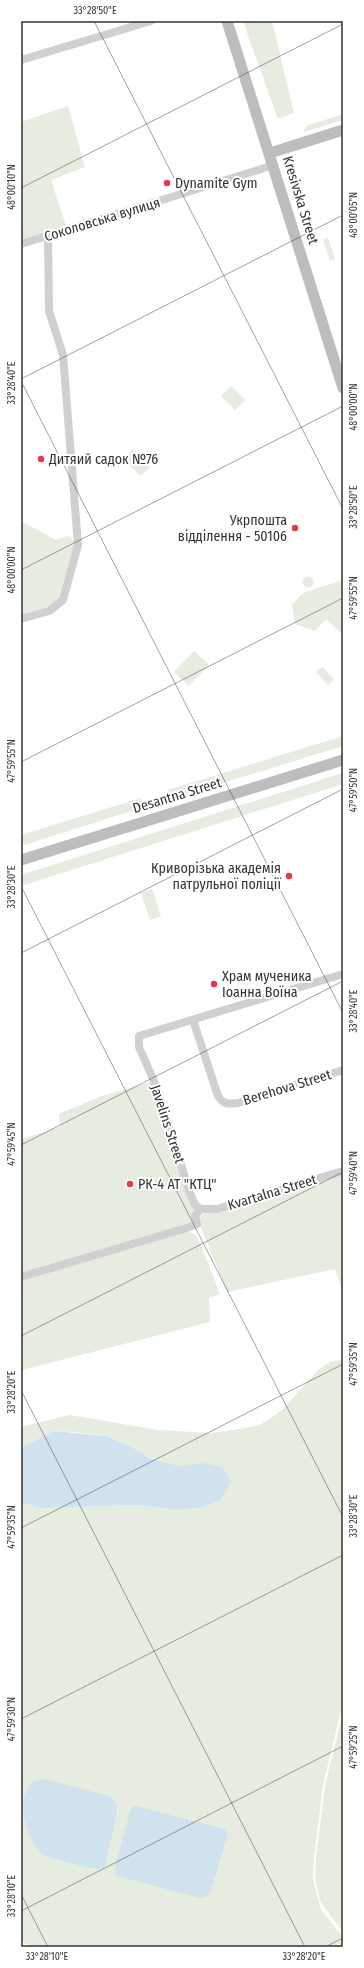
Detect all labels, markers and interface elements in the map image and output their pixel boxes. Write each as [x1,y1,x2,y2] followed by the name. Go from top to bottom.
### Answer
[73,5,117,17] text: 33°28'50"E
[279,154,322,247] street label: Kresivska Street
[6,164,18,210] text: 48°00'10"N
[175,175,258,192] place label: Dynamite Gym
[162,178,172,188] marker: Dynamite Gym
[348,192,360,238] text: 48°00'05"N
[42,194,162,245] street label: Соколовська вулиця
[6,361,18,405] text: 33°28'40"E
[348,384,360,430] text: 48°00'00"N
[48,451,158,468] place label: Дитяий садок №76
[36,454,46,464] marker: Дитяий садок №76
[348,485,360,529] text: 33°28'50"E
[178,512,287,545] place label: Укрпошта відділення - 50106
[290,523,300,533] marker: Укрпошта відділення - 50106
[6,547,18,593] text: 48°00'00"N
[348,576,360,620] text: 47°59'55"N
[6,739,18,783] text: 47°59'55"N
[348,768,360,812] text: 47°59'50"N
[131,774,224,817] street label: Desantna Street
[151,860,281,893] place label: Криворізька академія патрульної поліції
[6,865,18,909] text: 33°28'30"E
[284,871,294,881] marker: Криворізька академія патрульної поліції
[222,968,312,1001] place label: Храм мученика Іоанна Воїна
[209,979,219,989] marker: Храм мученика Іоанна Воїна
[348,989,360,1033] text: 33°28'40"E
[241,1066,334,1109] street label: Berehova Street
[147,1083,188,1166] street label: Javelins Street
[6,1122,18,1166] text: 47°59'45"N
[348,1151,360,1195] text: 47°59'40"N
[226,1171,319,1214] street label: Kvartalna Street
[138,1176,217,1193] place label: РК-4 АТ "КТЦ"
[125,1179,135,1189] marker: РК-4 АТ "КТЦ"
[348,1342,360,1386] text: 47°59'35"N
[6,1370,18,1413] text: 33°28'20"E
[348,1494,360,1538] text: 33°28'30"E
[6,1505,18,1549] text: 47°59'35"N
[6,1697,18,1741] text: 47°59'30"N
[348,1725,360,1769] text: 47°59'25"N
[6,1874,18,1917] text: 33°28'10"E
[26,1951,69,1963] text: 33°28'10"E
[283,1951,326,1963] text: 33°28'20"E

